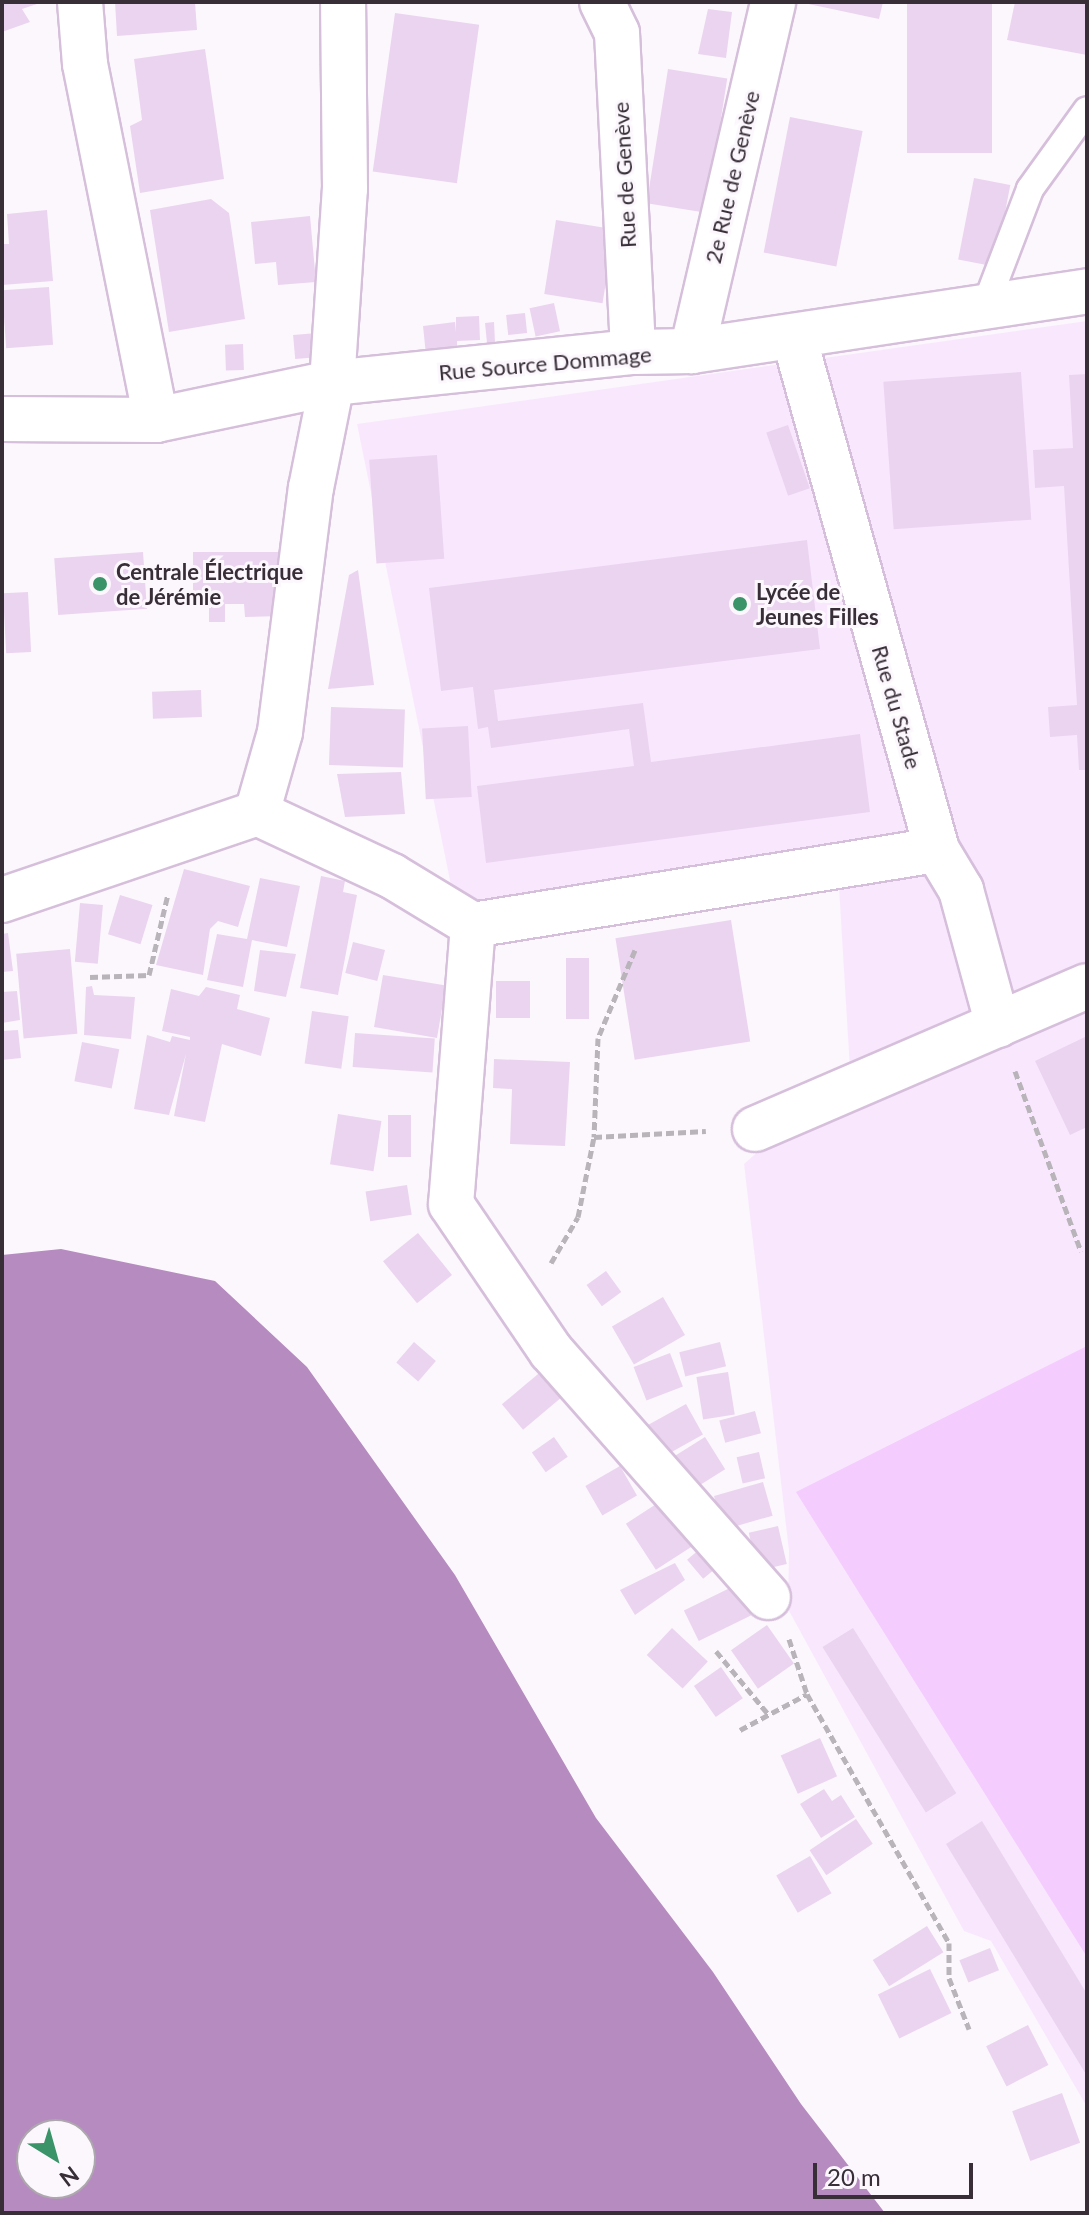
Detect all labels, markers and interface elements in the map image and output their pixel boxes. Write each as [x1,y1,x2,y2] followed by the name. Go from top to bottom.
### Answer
[699,88,765,266] street label: 2e Rue de Genève
[607,101,641,249] street label: Rue de Genève
[437,341,653,385] street label: Rue Source Dommage
[116,558,303,610] place label: Centrale Électrique de Jérémie
[91,575,109,593] marker: Centrale Électrique de Jérémie
[756,578,879,630] place label: Lycée de Jeunes Filles
[731,595,749,613] marker: Lycée de Jeunes Filles
[867,642,927,772] street label: Rue du Stade
[16,2119,96,2199] north arrow
[817,2147,977,2197] scale bar
[55,2161,84,2193] text: N
[827,2162,881,2191] text: 20 m

